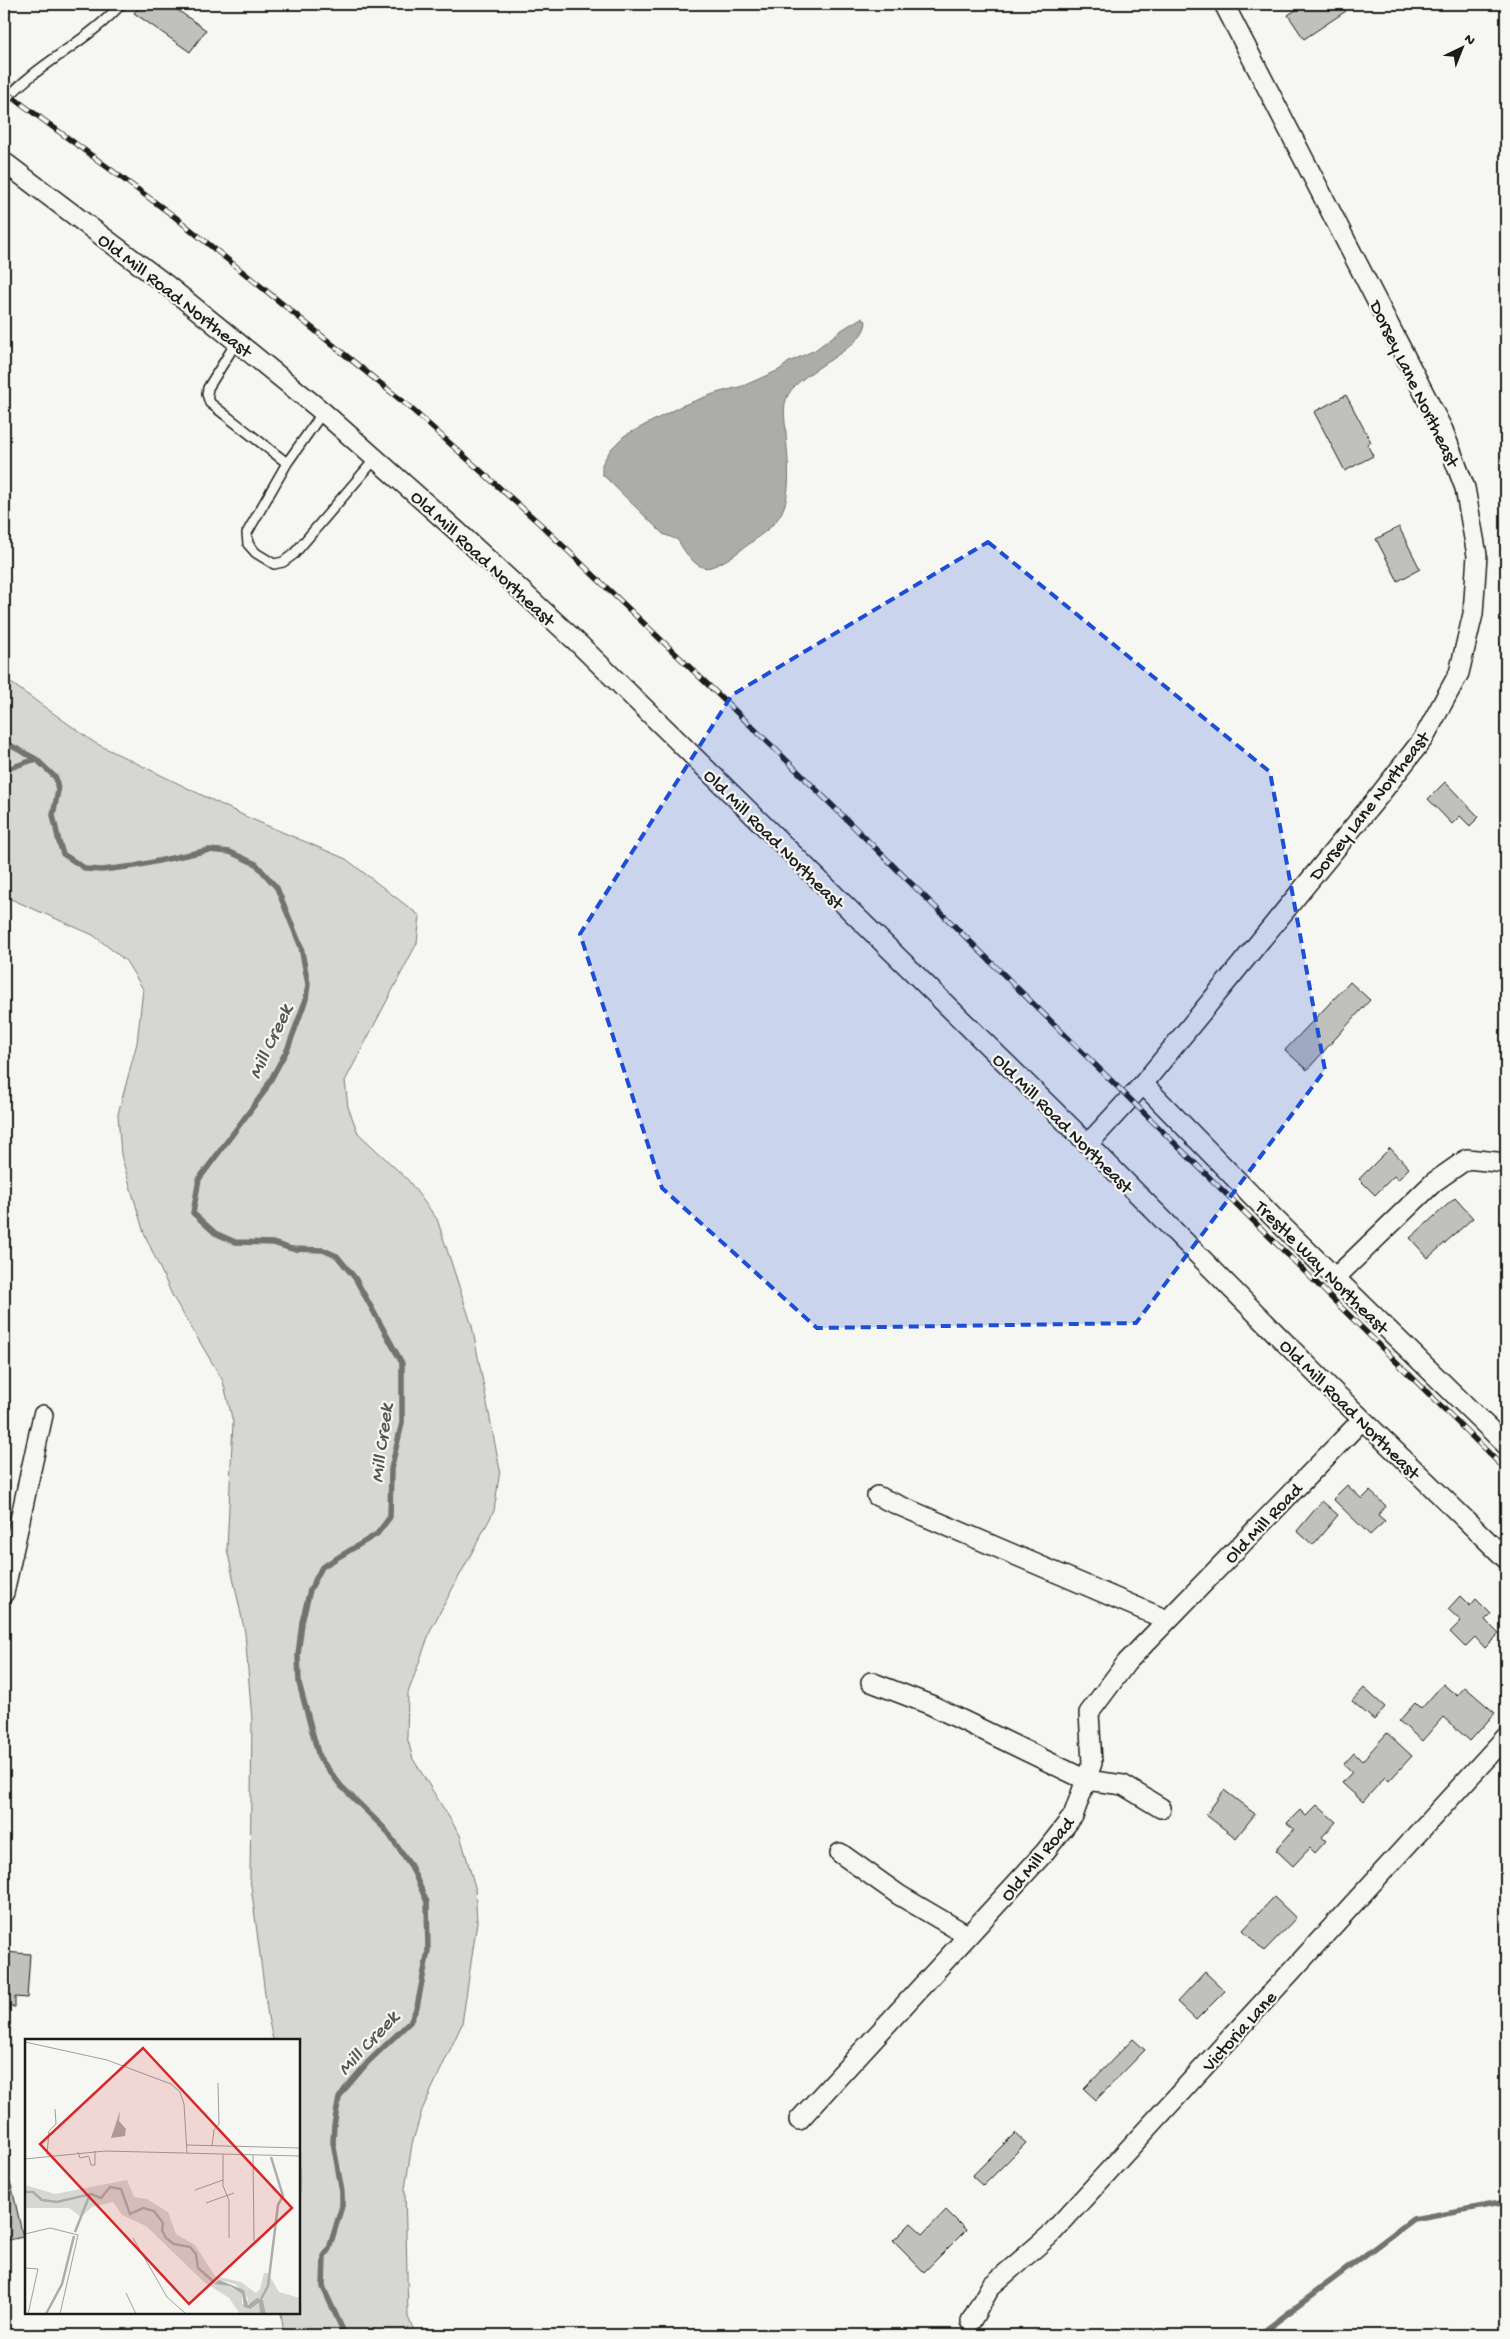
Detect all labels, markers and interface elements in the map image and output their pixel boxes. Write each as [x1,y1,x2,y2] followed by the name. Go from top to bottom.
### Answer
[1438,22,1488,72] north arrow
[1460,31,1478,50] text: N
[92,229,257,366] street label: Old Mill Road Northeast
[1362,296,1464,474] street label: Dorsey Lane Northeast
[404,487,560,634] street label: Old Mill Road Northeast
[1304,726,1437,888] street label: Dorsey Lane Northeast
[697,765,849,917] street label: Old Mill Road Northeast
[245,1000,300,1083] water label: Mill Creek
[986,1049,1138,1201] street label: Old Mill Road Northeast
[1248,1196,1394,1342] street label: Trestle Way Northeast
[1273,1335,1425,1487] street label: Old Mill Road Northeast
[367,1401,400,1484] water label: Mill Creek
[1220,1478,1310,1569] street label: Old Mill Road
[997,1812,1082,1907] street label: Old Mill Road
[1198,1987,1283,2078] street label: Victoria Lane
[334,2006,406,2081] water label: Mill Creek
[25,2039,300,2314] inset map

